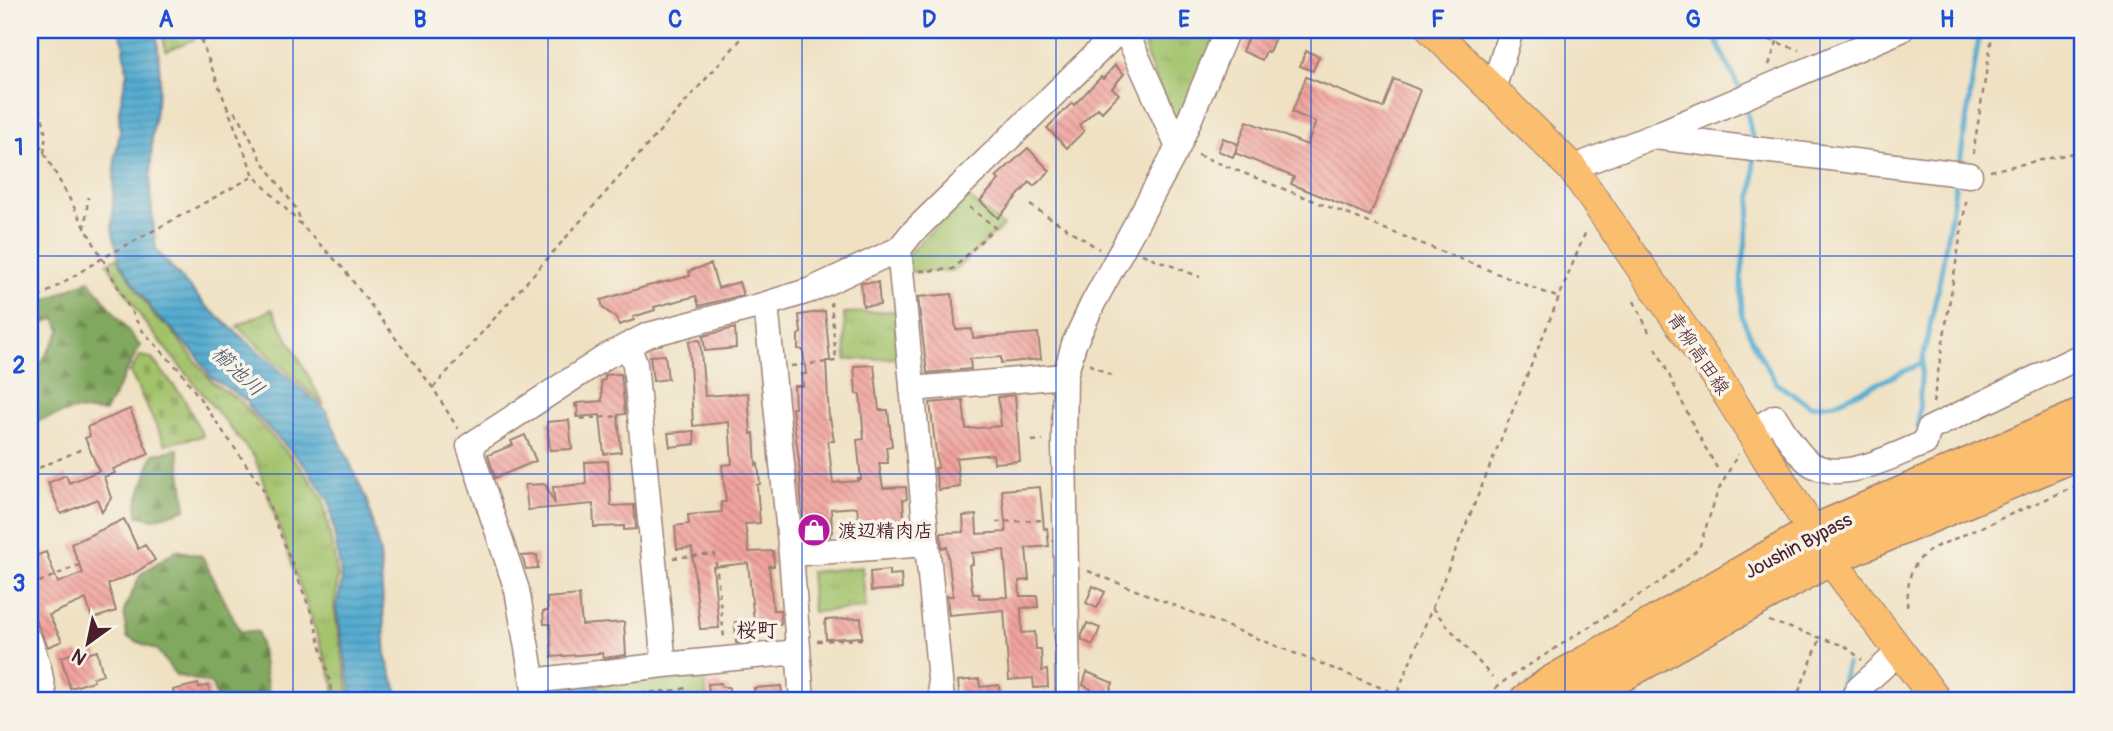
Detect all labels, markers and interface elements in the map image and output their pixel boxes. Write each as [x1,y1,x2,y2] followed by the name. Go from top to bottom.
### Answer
[159,5,174,34] text: A
[413,5,427,34] text: B
[668,5,682,34] text: C
[922,5,936,34] text: D
[1178,5,1190,34] text: E
[1431,5,1445,34] text: F
[1685,5,1701,34] text: G
[1940,5,1954,34] text: H
[15,133,24,162] text: 1
[1662,307,1735,400] street label: 青柳高田線
[205,340,270,403] water label: 櫛池川
[13,351,26,380] text: 2
[1741,507,1857,584] street label: Joushin Bypass
[795,511,833,549] shop icon: 渡辺精肉店
[838,519,933,543] place label: 渡辺精肉店
[13,569,25,598] text: 3
[52,608,122,678] north arrow
[736,617,778,644] district label: 桜町
[67,643,91,670] text: N

